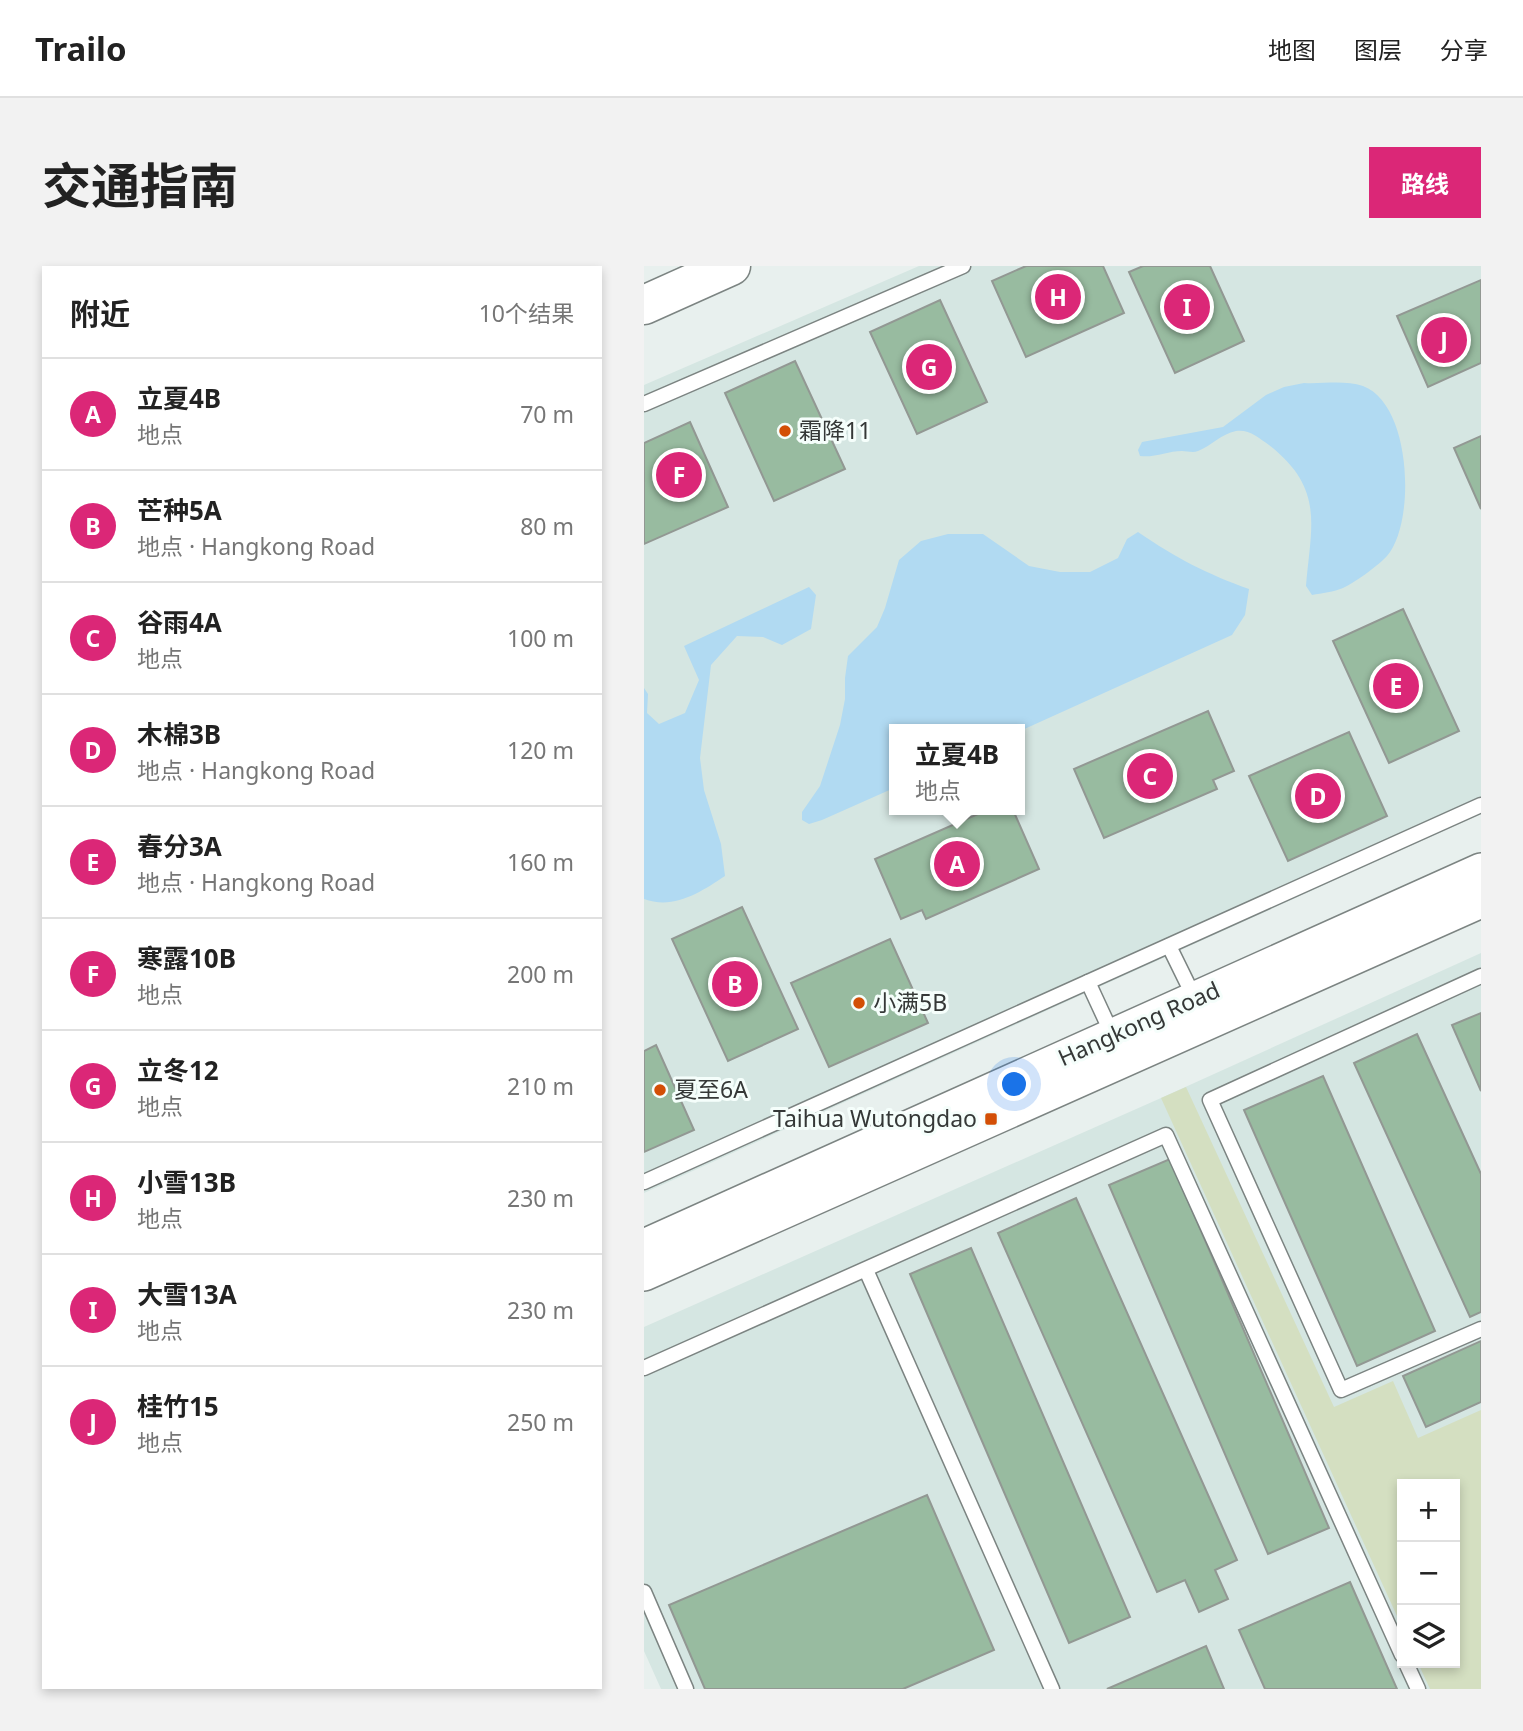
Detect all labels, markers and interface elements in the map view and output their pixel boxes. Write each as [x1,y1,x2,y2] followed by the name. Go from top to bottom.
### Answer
[35,26,127,71] text: Trailo
[1268,33,1316,66] text: 地图
[1354,33,1402,66] text: 图层
[1440,33,1488,66] text: 分享
[1369,147,1481,218] button: 路线
[42,152,238,218] text: 交通指南
[1035,271,1081,323] pin: H
[1164,281,1210,333] pin: I
[70,293,130,334] text: 附近
[479,297,574,329] text: 10个结果
[1421,314,1467,366] pin: J
[906,341,952,393] pin: G
[137,380,221,416] text: 立夏4B
[85,398,101,430] text: A
[520,398,574,430] text: 70 m
[799,414,871,446] place label: 霜降11
[137,418,183,450] text: 地点
[777,423,793,439] marker: 霜降11
[656,449,702,501] pin: F
[137,492,222,528] text: 芒种5A
[85,510,101,542] text: B
[520,510,574,542] text: 80 m
[137,530,375,562] text: 地点 · Hangkong Road
[137,604,222,640] text: 谷雨4A
[86,622,100,654] text: C
[507,622,574,654] text: 100 m
[137,642,183,674] text: 地点
[1373,660,1419,712] pin: E
[137,716,221,752] text: 木棉3B
[889,724,1025,815] popup
[85,734,101,766] text: D
[507,734,574,766] text: 120 m
[915,736,999,772] text: 立夏4B
[1127,750,1173,802] pin: C
[137,754,375,786] text: 地点 · Hangkong Road
[1295,770,1341,822] pin: D
[915,774,961,806] text: 地点
[137,828,222,864] text: 春分3A
[934,838,980,890] pin: A
[87,846,99,878] text: E
[507,846,574,878] text: 160 m
[137,866,375,898] text: 地点 · Hangkong Road
[137,940,236,976] text: 寒露10B
[87,958,99,990] text: F
[507,958,574,990] text: 200 m
[712,958,758,1010] pin: B
[1053,973,1225,1073] street label: Hangkong Road
[137,978,183,1010] text: 地点
[873,986,947,1018] place label: 小满5B
[851,995,867,1011] marker: 小满5B
[137,1052,219,1088] text: 立冬12
[997,1067,1031,1101] your location
[85,1070,101,1102] text: G
[507,1070,574,1102] text: 210 m
[674,1073,748,1105] place label: 夏至6A
[652,1082,668,1098] marker: 夏至6A
[137,1090,183,1122] text: 地点
[773,1102,977,1134] place label: Taihua Wutongdao
[983,1111,999,1127] marker: Taihua Wutongdao
[137,1164,236,1200] text: 小雪13B
[84,1182,102,1214] text: H
[507,1182,574,1214] text: 230 m
[137,1202,183,1234] text: 地点
[137,1276,237,1312] text: 大雪13A
[89,1294,97,1326] text: I
[507,1294,574,1326] text: 230 m
[137,1314,183,1346] text: 地点
[137,1388,219,1424] text: 桂竹15
[89,1406,97,1438] text: J
[507,1406,574,1438] text: 250 m
[137,1426,183,1458] text: 地点
[1397,1479,1460,1668] map controls
[1397,1479,1460,1542] button: +
[1397,1542,1460,1605] button: −
[1397,1605,1460,1668] button: layers

